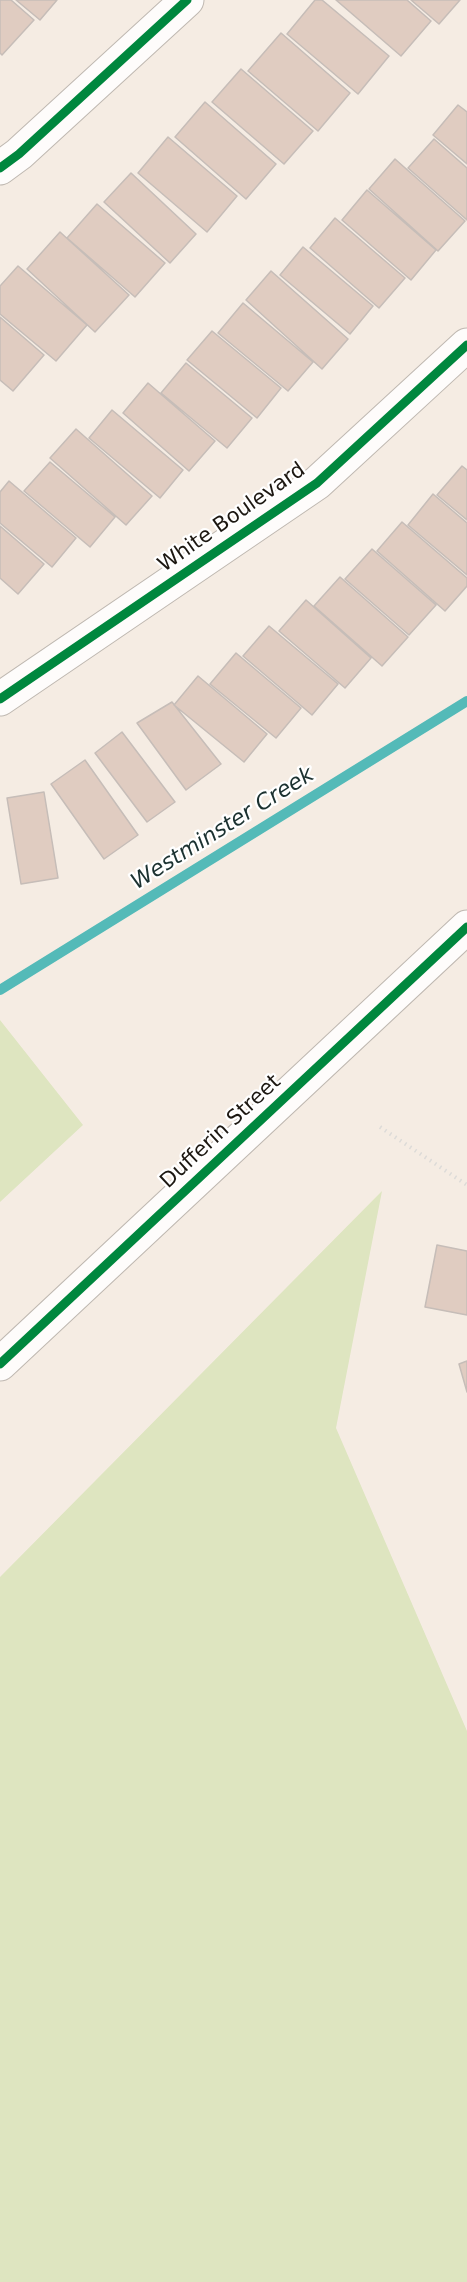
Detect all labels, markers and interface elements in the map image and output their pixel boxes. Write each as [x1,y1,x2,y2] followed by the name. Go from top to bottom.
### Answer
[154,458,310,578] street label: White Boulevard
[127,762,319,896] water label: Westminster Creek
[156,1070,286,1194] street label: Dufferin Street

